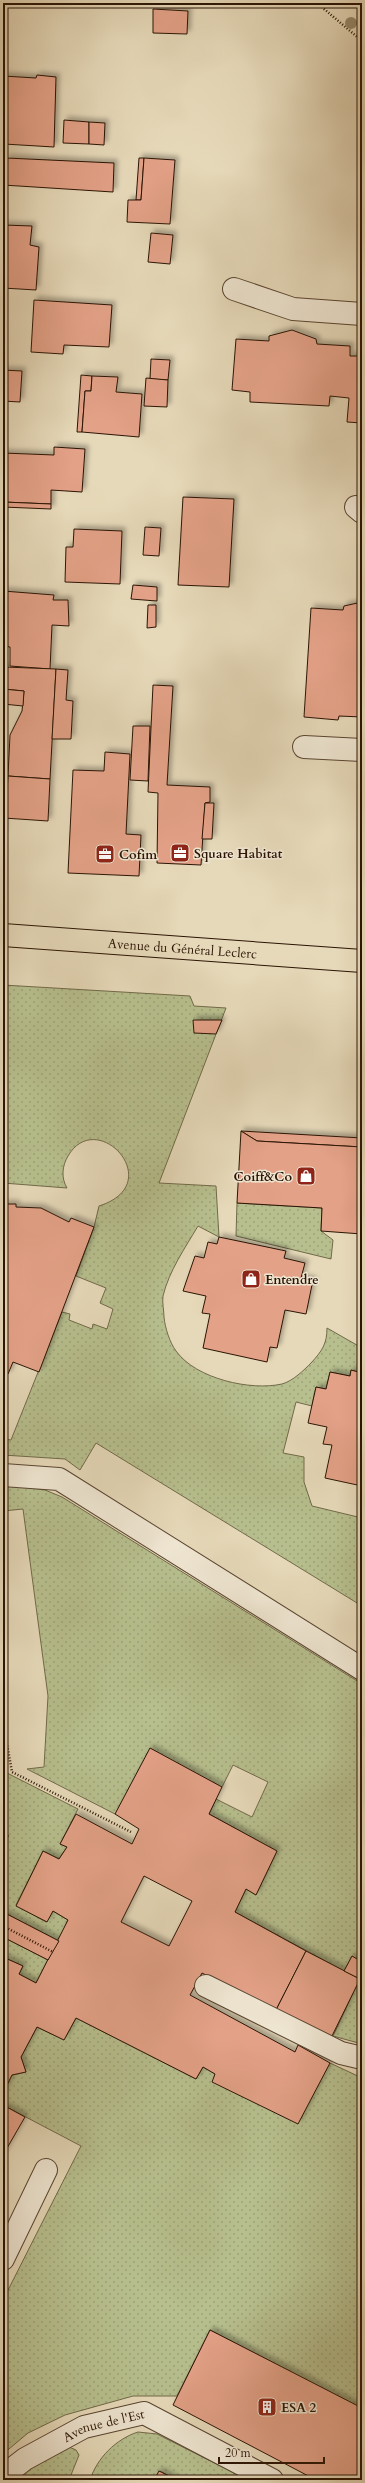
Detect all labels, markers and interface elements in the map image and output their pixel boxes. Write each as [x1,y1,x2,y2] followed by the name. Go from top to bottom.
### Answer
[169,842,191,864] office icon: Square Habitat
[94,843,116,865] office icon: Cofim
[194,845,283,863] place label: Square Habitat
[119,846,157,864] place label: Cofim
[107,935,258,963] street label: Avenue du Général Leclerc
[295,1165,317,1187] shop icon: Coiff&Co
[234,1168,292,1186] place label: Coiff&Co
[240,1268,262,1290] shop icon: Entendre
[265,1271,319,1289] place label: Entendre
[256,2396,278,2418] building icon: ESA 2
[281,2399,316,2417] place label: ESA 2
[60,2405,146,2447] street label: Avenue de l'Est
[219,2439,324,2465] scale bar
[225,2445,252,2461] text: 20 m

